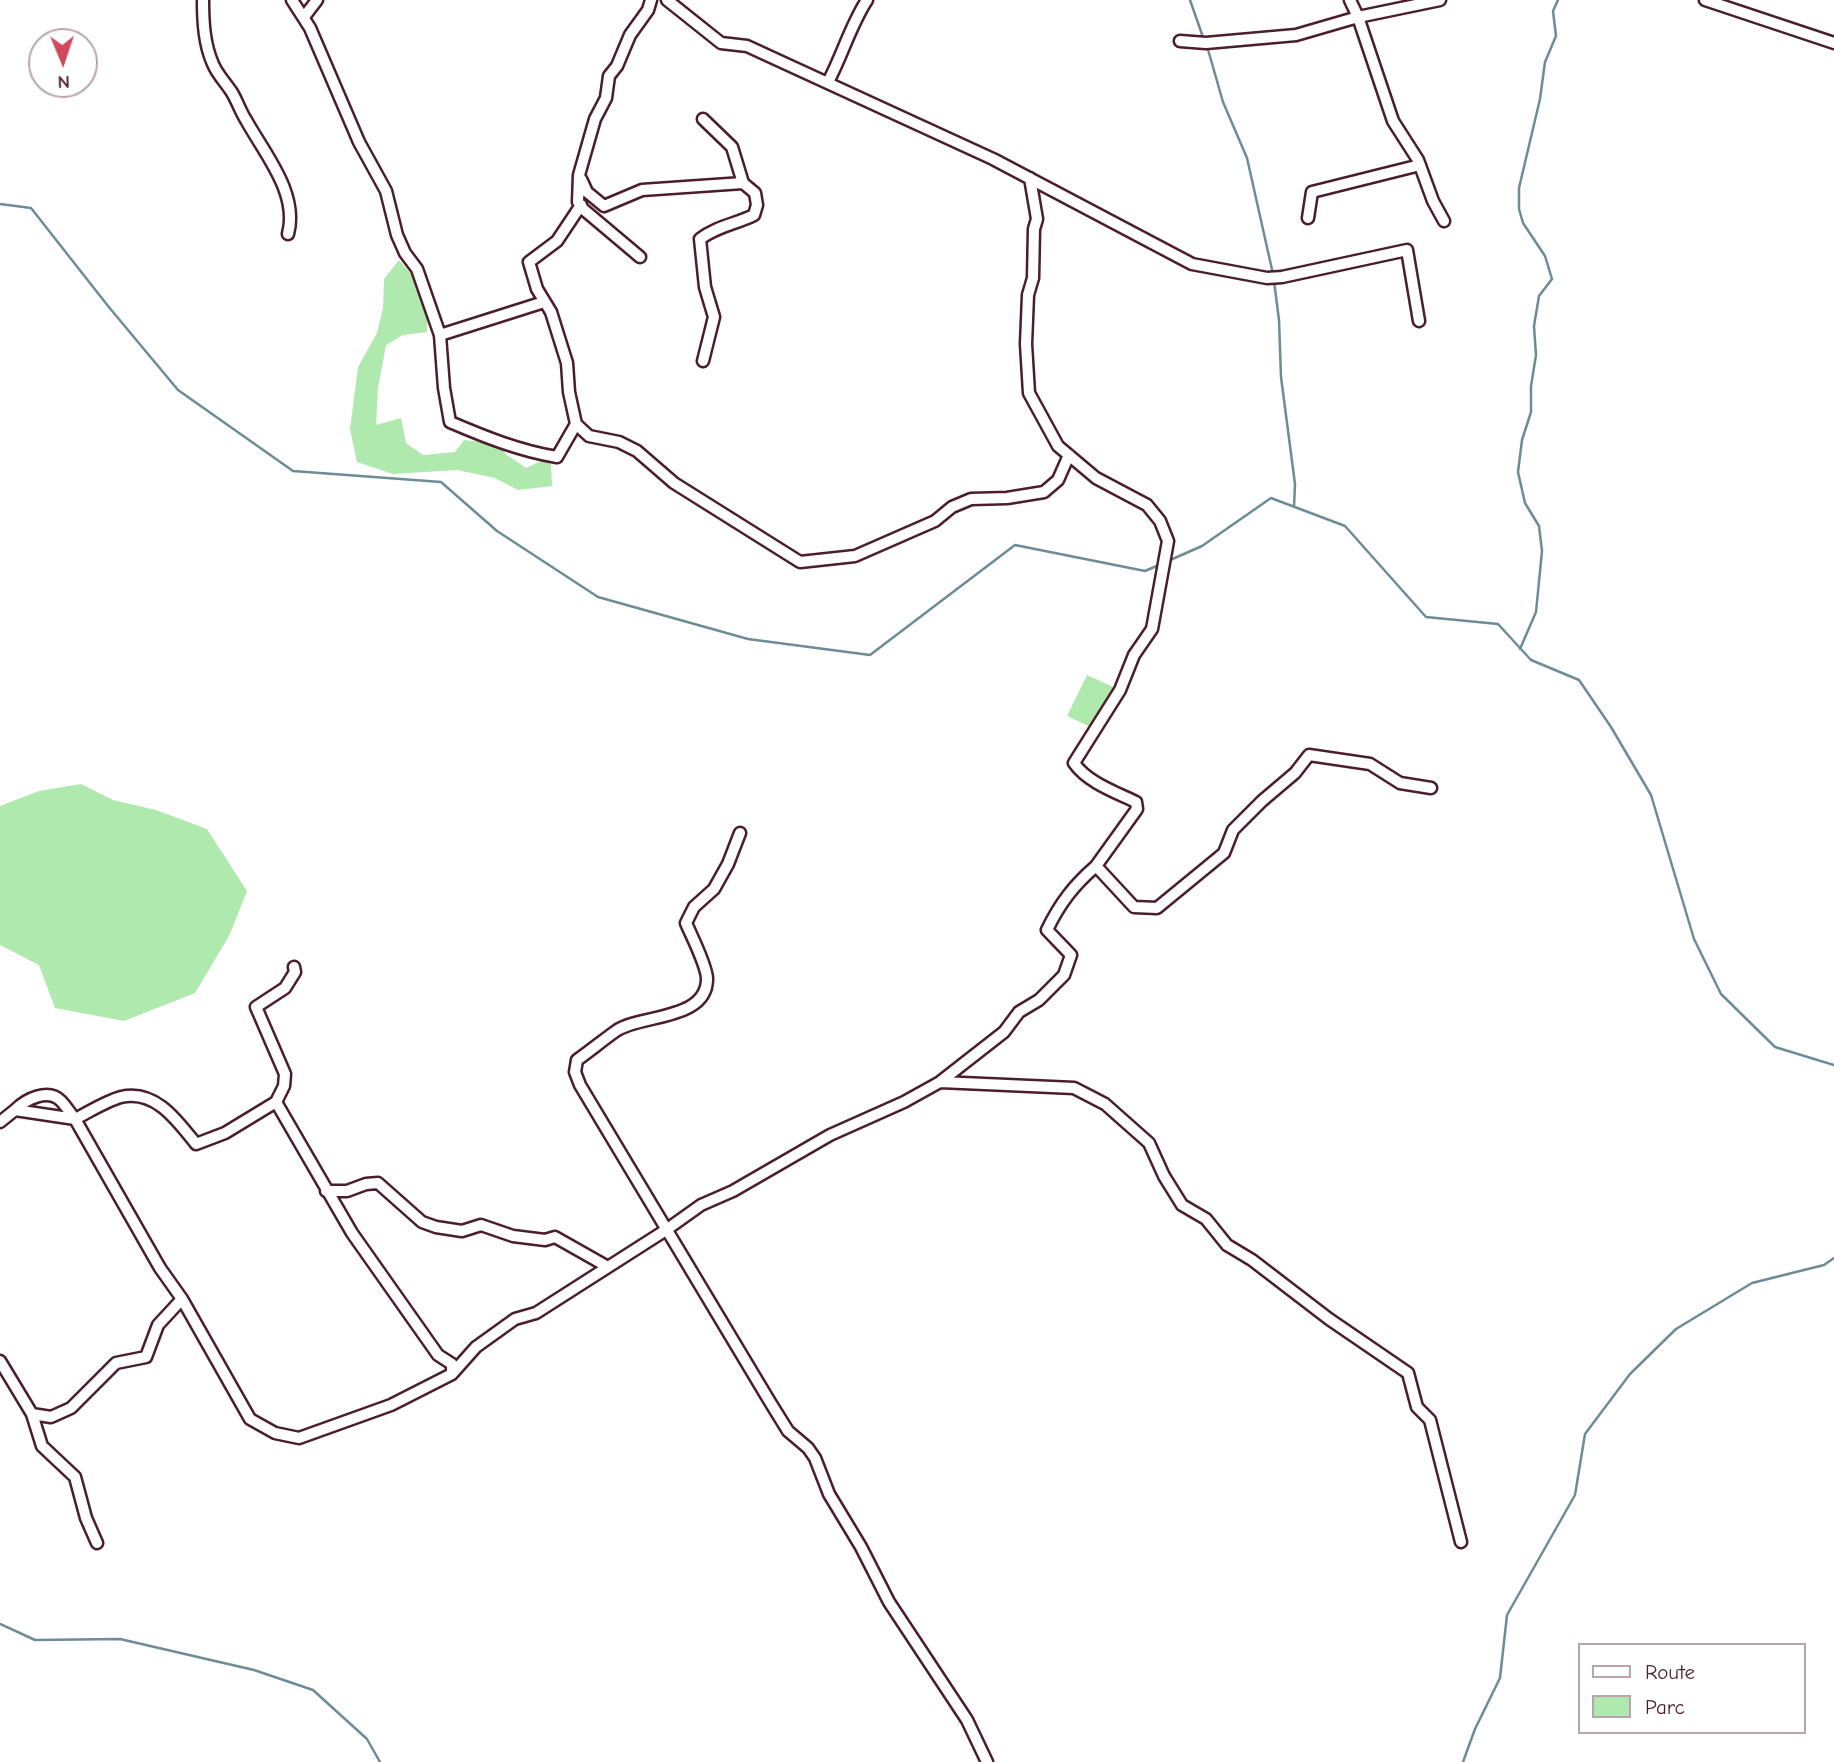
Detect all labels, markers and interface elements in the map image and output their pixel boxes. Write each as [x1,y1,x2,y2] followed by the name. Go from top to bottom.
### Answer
[28,28,98,98] north arrow
[57,71,70,93] text: N
[1578,1643,1806,1734] legend
[1645,1660,1695,1684] text: Route
[1645,1695,1685,1719] text: Parc

